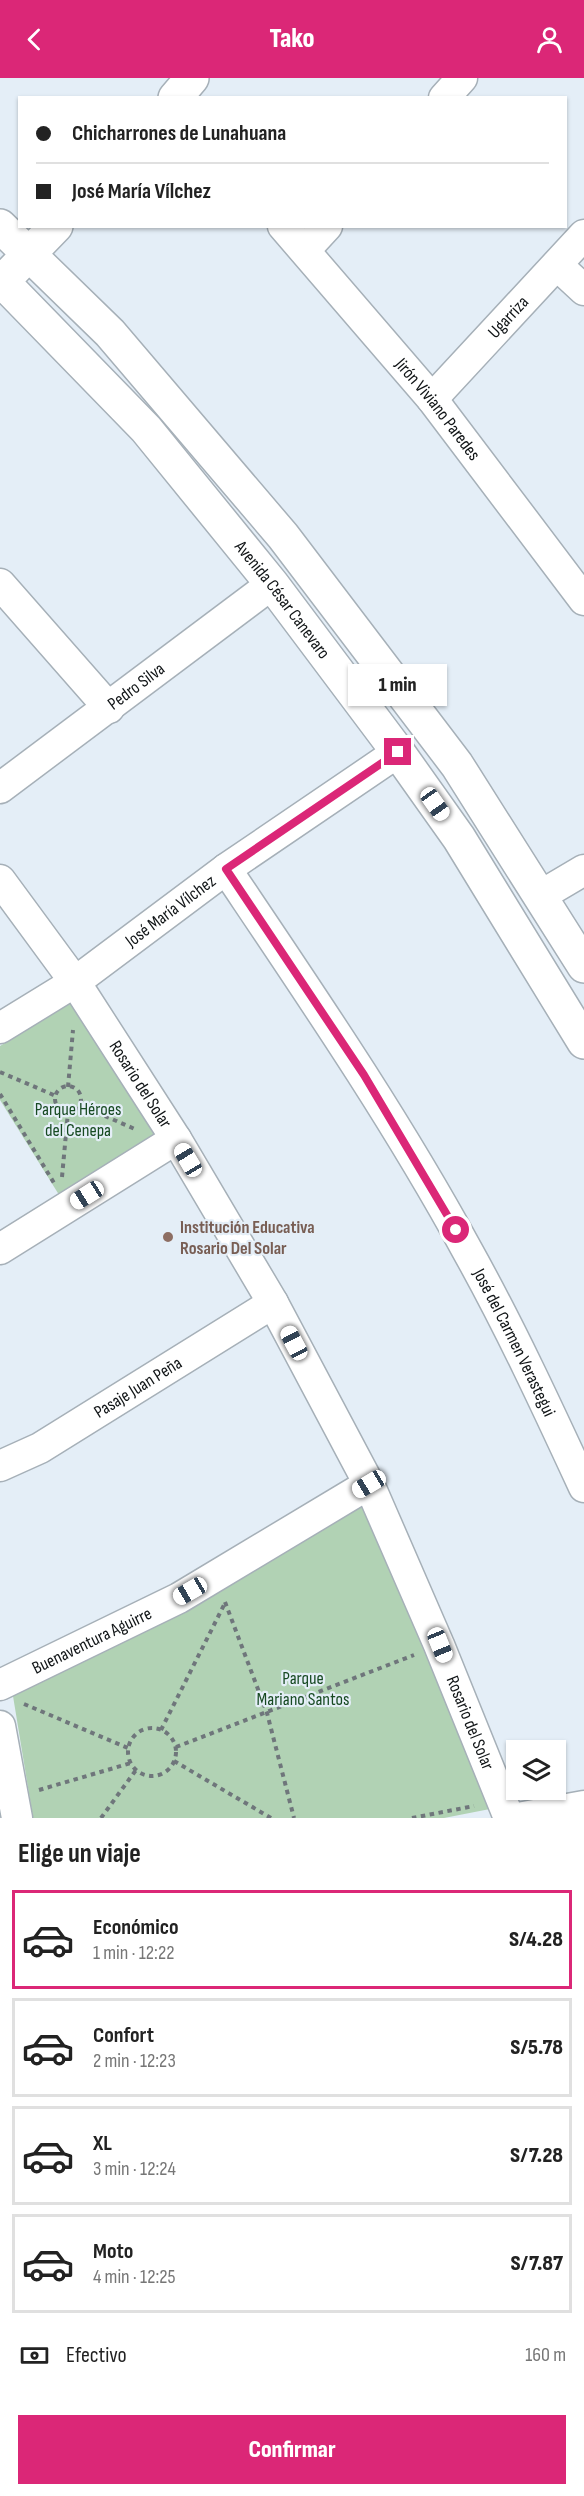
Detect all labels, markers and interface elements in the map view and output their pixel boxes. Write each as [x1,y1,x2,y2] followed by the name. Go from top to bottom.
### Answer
[18,23,51,56] icon: back
[269,23,315,55] text: Tako
[533,23,566,56] icon: person
[72,120,286,147] text: Chicharrones de Lunahuana
[72,178,211,205] text: José María Vílchez
[484,292,533,343] street label: Ugarriza
[390,353,485,465] street label: Jirón Viviano Paredes
[230,536,334,663] street label: Avenida César Canevaro
[104,658,169,715] street label: Pedro Silva
[348,665,448,707] callout: 1 min
[378,673,417,697] text: 1 min
[384,738,411,765] route end
[417,784,453,824] car
[121,870,220,952] street label: José María Vílchez
[105,1037,176,1132] street label: Rosario del Solar
[35,1099,121,1141] park label: Parque Héroes del Cenepa
[171,1140,205,1180] car
[67,1178,107,1212] car
[442,1216,469,1243] route start
[180,1217,315,1259] place label: Institución Educativa Rosario Del Solar
[161,1230,175,1244] marker: Institución Educativa Rosario Del Solar
[468,1264,560,1420] street label: José del Carmen Verastegui
[278,1323,310,1363] car
[90,1352,186,1423] street label: Pasaje Juan Peña
[349,1467,389,1501] car
[170,1574,210,1608] car
[29,1603,155,1679] street label: Buenaventura Aguirre
[425,1625,455,1665] car
[257,1668,349,1710] park label: Parque Mariano Santos
[442,1673,498,1773] street label: Rosario del Solar
[506,1740,566,1800] map controls
[506,1740,566,1800] button: layers
[18,1838,141,1870] text: Elige un viaje
[21,1913,75,1967] icon: car
[93,1914,179,1941] text: Económico
[509,1926,563,1953] text: S/4.28
[93,1941,174,1965] text: 1 min · 12:22
[21,2021,75,2075] icon: car
[93,2022,154,2049] text: Confort
[510,2034,563,2061] text: S/5.78
[93,2049,176,2073] text: 2 min · 12:23
[21,2129,75,2183] icon: car
[93,2130,112,2157] text: XL
[510,2142,563,2169] text: S/7.28
[93,2157,176,2181] text: 3 min · 12:24
[21,2237,75,2291] icon: car
[93,2238,133,2265] text: Moto
[510,2250,563,2277] text: S/7.87
[93,2265,176,2289] text: 4 min · 12:25
[18,2339,51,2372] icon: cash
[66,2342,127,2369] text: Efectivo
[525,2343,566,2367] text: 160 m
[18,2415,566,2484] button: Confirmar

